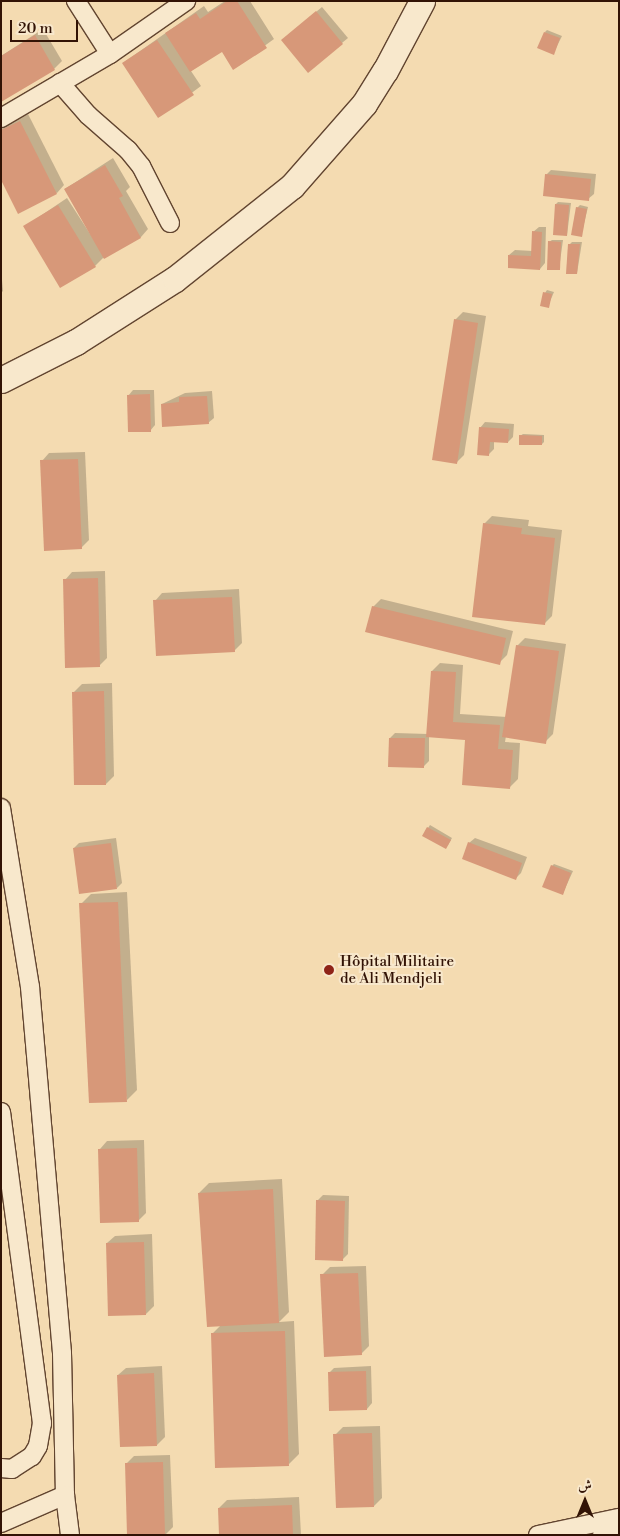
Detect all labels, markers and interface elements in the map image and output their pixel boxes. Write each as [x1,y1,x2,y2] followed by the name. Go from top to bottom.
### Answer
[12,10,80,42] scale bar
[18,19,53,38] text: 20 m
[340,952,454,987] place label: Hôpital Militaire de Ali Mendjeli
[322,963,336,977] marker: Hôpital Militaire de Ali Mendjeli
[560,1476,610,1526] north arrow
[578,1477,592,1495] text: ش

